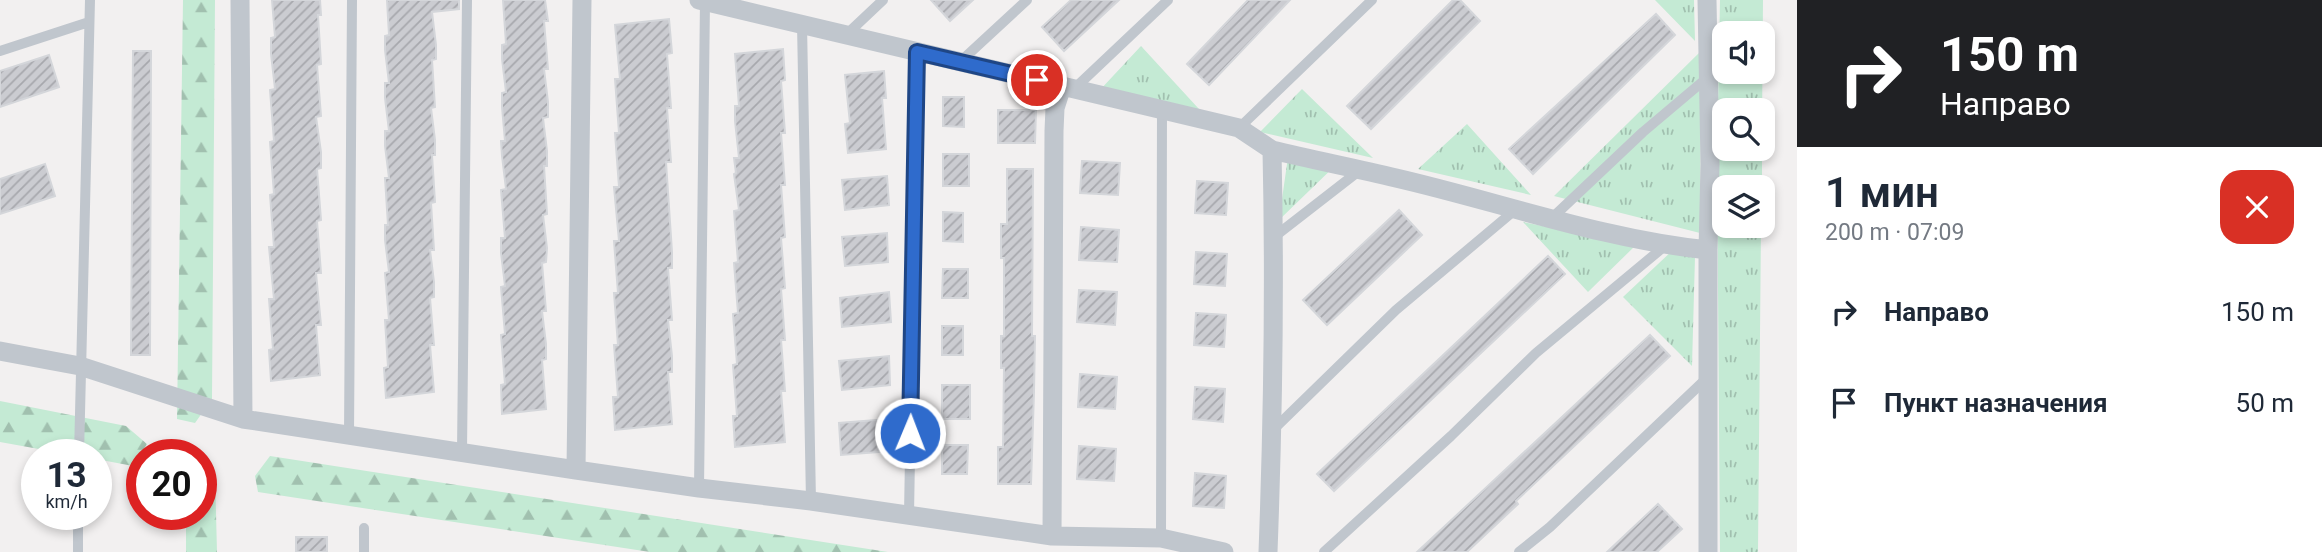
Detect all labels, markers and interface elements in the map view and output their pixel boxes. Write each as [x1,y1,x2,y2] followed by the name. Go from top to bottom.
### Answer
[1712,21,1775,238] map controls
[1712,21,1775,84] button: sound
[1940,26,2079,83] text: 150 m
[1825,28,1916,119] icon: right
[1007,50,1067,110] pin
[1018,61,1056,99] icon: arrive
[1940,85,2071,123] text: Направо
[1712,98,1775,161] button: search
[1825,168,1939,217] text: 1 мин
[2220,170,2294,244] button: close
[1712,175,1775,238] button: layers
[1825,219,1964,246] text: 200 m · 07:09
[1825,293,1863,331] icon: right
[1884,297,1989,327] text: Направо
[2221,297,2294,327] text: 150 m
[1825,384,1863,422] icon: arrive
[1884,388,2108,418] text: Пункт назначения
[2236,388,2294,418] text: 50 m
[873,396,947,470] position arrow
[126,439,217,530] speed limit sign: 20
[46,455,87,496] text: 13
[45,491,88,512] text: km/h

